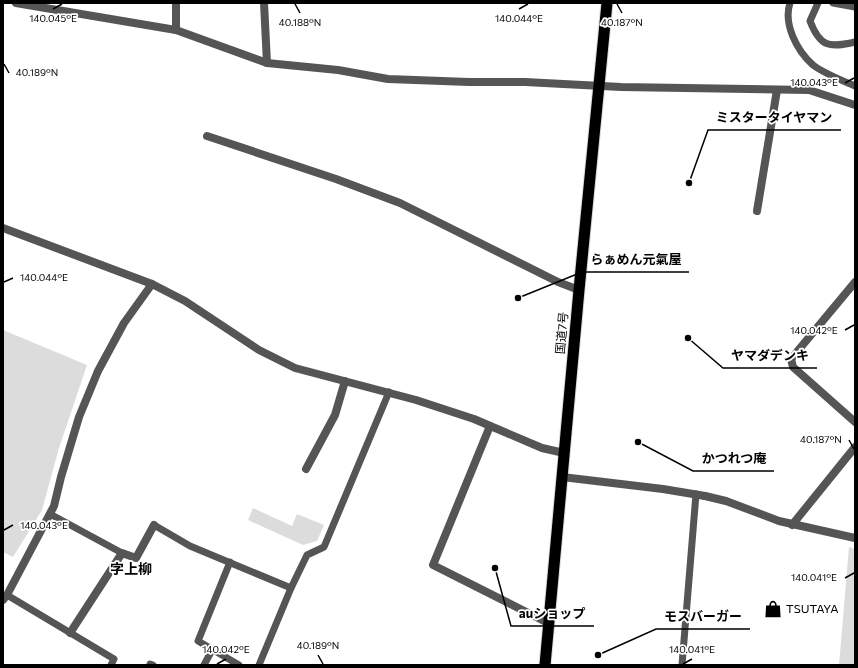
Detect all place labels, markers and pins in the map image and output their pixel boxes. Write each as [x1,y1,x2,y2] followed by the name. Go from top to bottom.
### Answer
[708,105,841,130] callout: ミスタータイヤマン
[582,247,689,272] callout: らぁめん元氣屋
[723,343,817,368] callout: ヤマダデンキ
[693,446,774,471] callout: かつれつ庵
[763,599,783,619] shop icon: TSUTAYA
[511,601,594,626] callout: auショップ
[786,601,838,615] place label: TSUTAYA
[656,604,750,629] callout: モスバーガー

